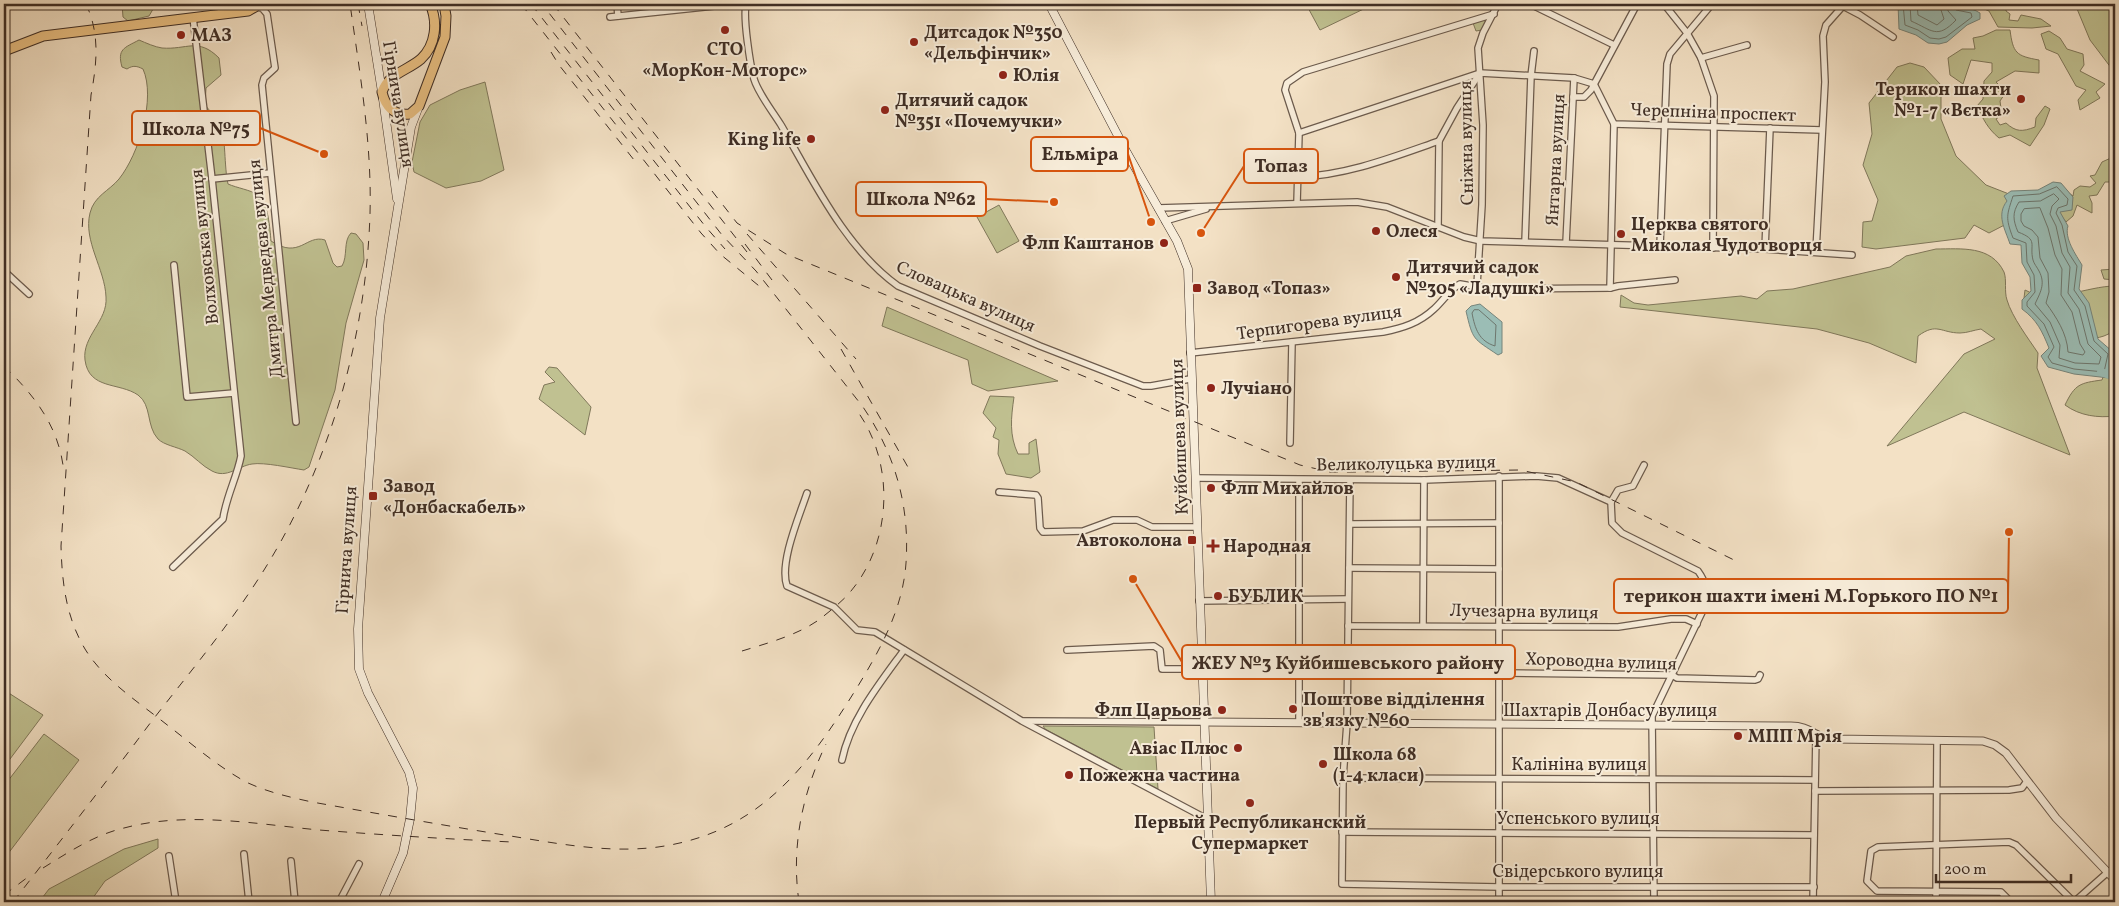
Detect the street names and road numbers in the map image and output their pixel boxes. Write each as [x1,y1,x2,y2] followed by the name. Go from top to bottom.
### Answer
[375,39,420,170] street label: Гірнича вулиця
[1454,80,1481,206] street label: Сніжна вулиця
[1541,93,1572,227] street label: Янтарна вулиця
[1629,98,1797,129] street label: Черепніна проспект
[243,158,290,380] street label: Дмитра Медведєва вулиця
[185,168,226,326] street label: Волховська вулиця
[892,255,1039,339] street label: Словацька вулиця
[1235,300,1403,347] street label: Терпигорева вулиця
[1165,358,1196,515] street label: Куйбишева вулиця
[1316,450,1496,479] street label: Великолуцька вулиця
[331,485,364,615] street label: Гірнича вулиця
[1449,599,1599,626] street label: Лучезарна вулиця
[1525,647,1677,678] street label: Хороводна вулиця
[1503,699,1717,724] street label: Шахтарів Донбасу вулиця
[1511,753,1647,778] street label: Калініна вулиця
[1496,807,1660,832] street label: Успенського вулиця
[1493,860,1663,885] street label: Свідерського вулиця

